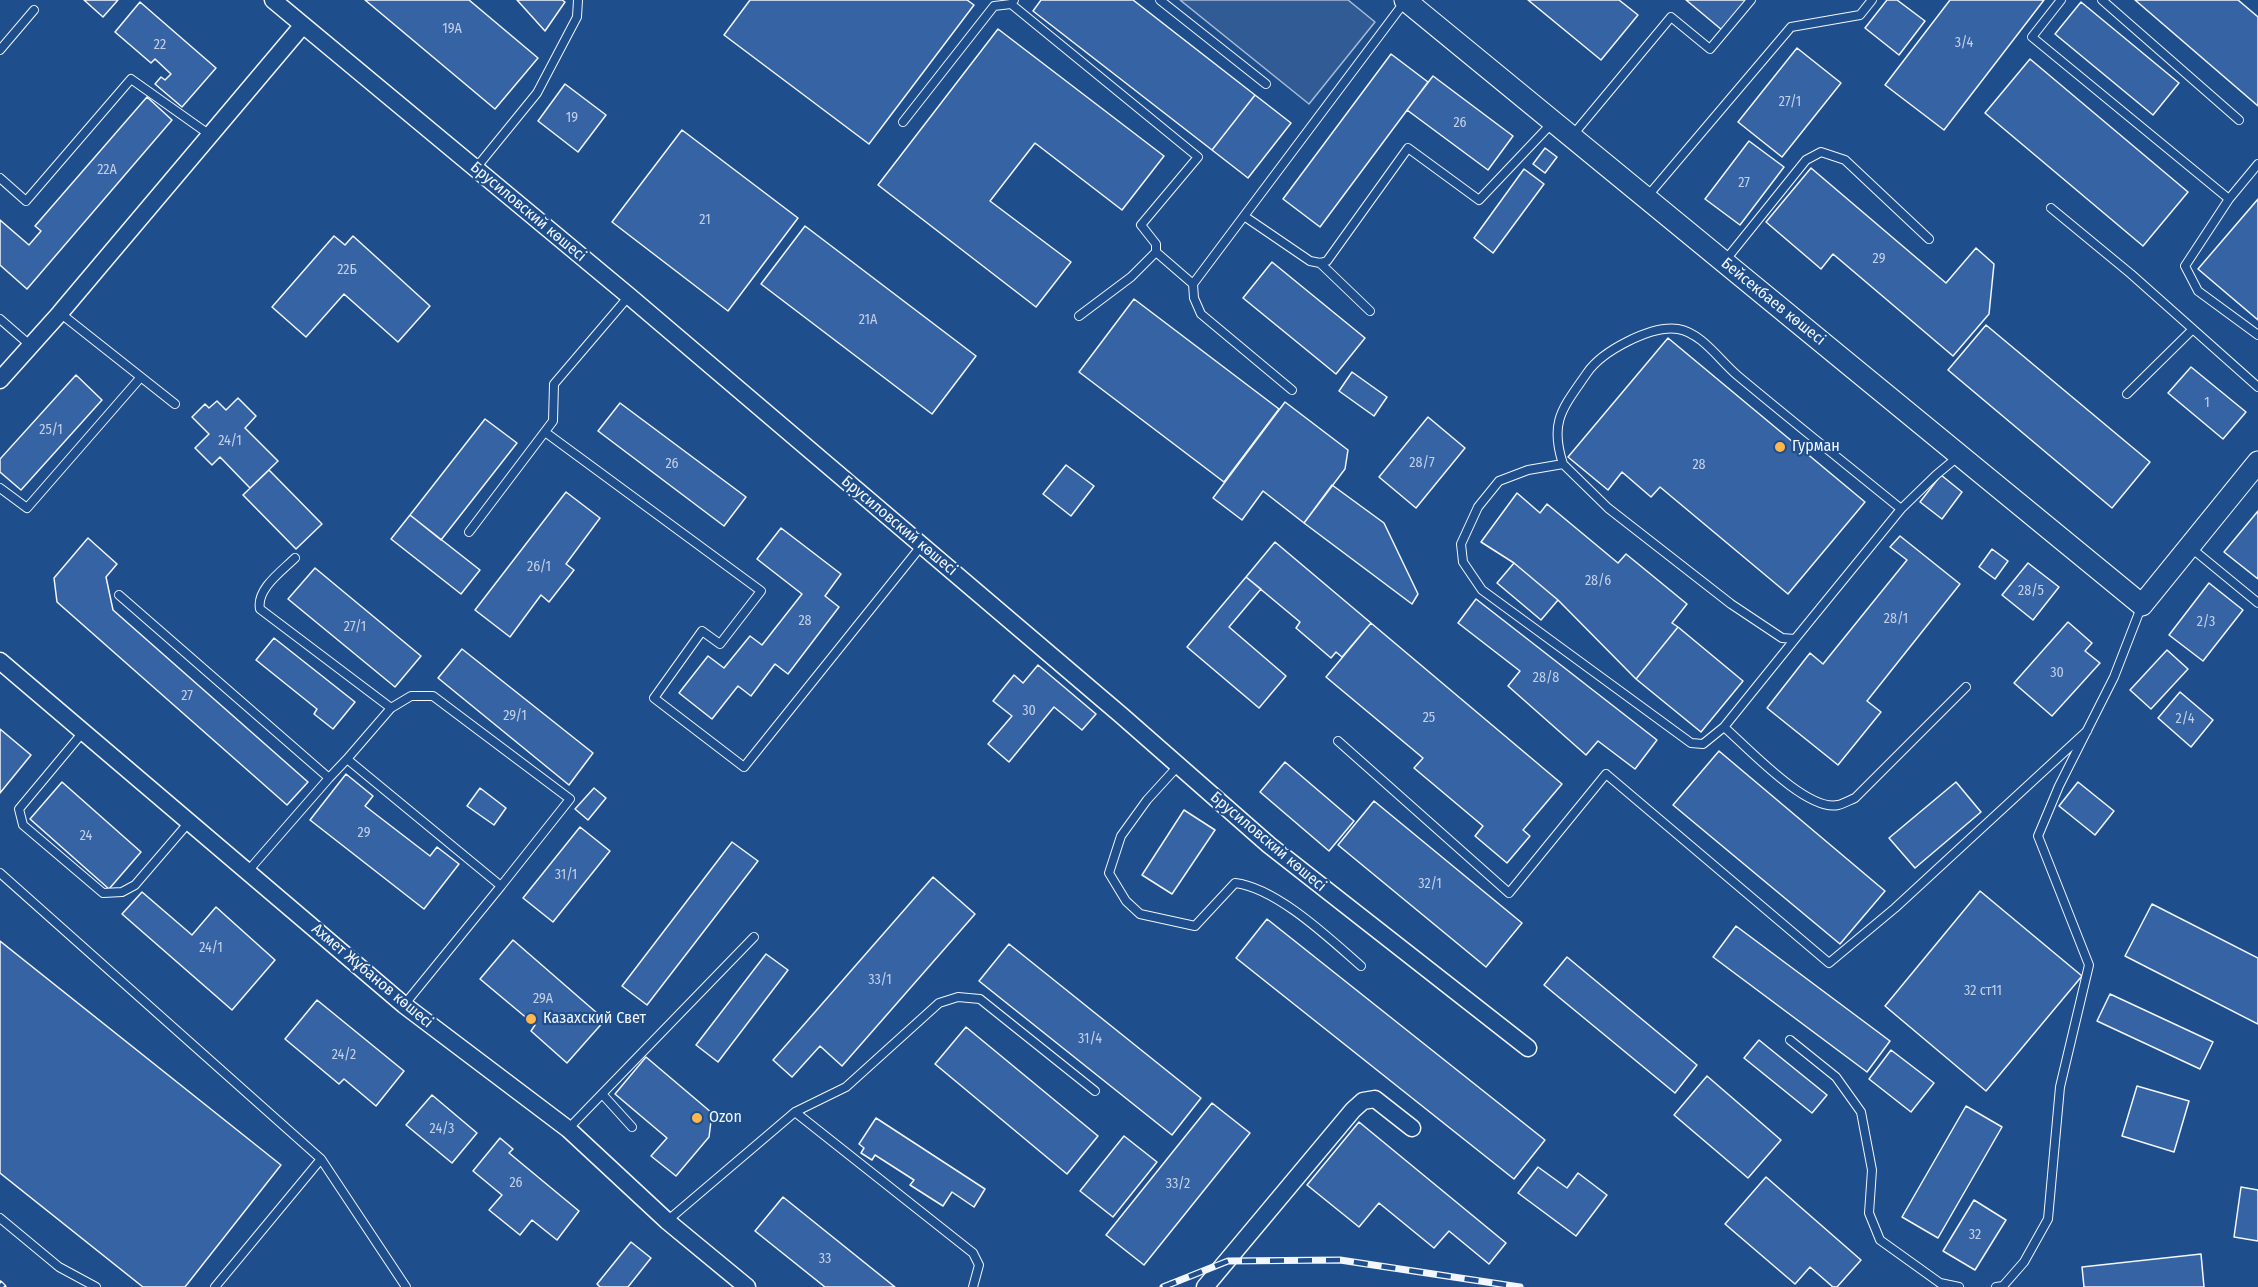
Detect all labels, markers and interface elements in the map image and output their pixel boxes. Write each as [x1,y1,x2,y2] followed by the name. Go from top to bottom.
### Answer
[442,21,462,37] house number: 19А
[1955,35,1973,51] house number: 3/4
[154,37,166,53] house number: 22
[1779,94,1801,110] house number: 27/1
[566,110,578,126] house number: 19
[1453,115,1467,131] house number: 26
[466,158,590,266] street label: Брусиловский көшесі
[97,162,117,178] house number: 22А
[1738,175,1750,191] house number: 27
[699,212,711,228] house number: 21
[1873,251,1885,267] house number: 29
[1717,254,1829,350] street label: Бейсекбаев көшесі
[337,262,357,278] house number: 22Б
[859,312,877,328] house number: 21А
[2204,395,2210,411] house number: 1
[39,422,63,438] house number: 25/1
[218,433,242,449] house number: 24/1
[1792,437,1840,457] place label: Гурман
[1773,440,1787,454] marker: Гурман
[1409,455,1435,471] house number: 28/7
[665,456,679,472] house number: 26
[1692,457,1706,473] house number: 28
[837,472,961,580] street label: Брусиловский көшесі
[527,559,551,575] house number: 26/1
[1585,573,1611,589] house number: 28/6
[2018,583,2044,599] house number: 28/5
[1884,611,1908,627] house number: 28/1
[798,613,812,629] house number: 28
[2197,614,2215,630] house number: 2/3
[344,619,366,635] house number: 27/1
[2050,665,2064,681] house number: 30
[1533,670,1559,686] house number: 28/8
[181,688,193,704] house number: 27
[1022,703,1036,719] house number: 30
[503,708,527,724] house number: 29/1
[1423,710,1435,726] house number: 25
[2176,711,2194,727] house number: 2/4
[1206,788,1330,896] street label: Брусиловский көшесі
[358,825,370,841] house number: 29
[80,828,92,844] house number: 24
[555,867,577,883] house number: 31/1
[1418,876,1442,892] house number: 32/1
[307,920,437,1032] street label: Ахмет Жұбанов көшесі
[199,940,223,956] house number: 24/1
[868,972,892,988] house number: 33/1
[1964,983,2002,999] house number: 32 ст11
[533,991,553,1007] house number: 29А
[543,1009,646,1029] place label: Казахский Свет
[524,1012,538,1026] marker: Казахский Свет
[1078,1031,1102,1047] house number: 31/4
[332,1047,356,1063] house number: 24/2
[709,1108,742,1128] place label: Ozon
[690,1111,704,1125] marker: Ozon
[430,1121,454,1137] house number: 24/3
[509,1175,523,1191] house number: 26
[1166,1176,1190,1192] house number: 33/2
[1969,1227,1981,1243] house number: 32
[819,1251,831,1267] house number: 33

